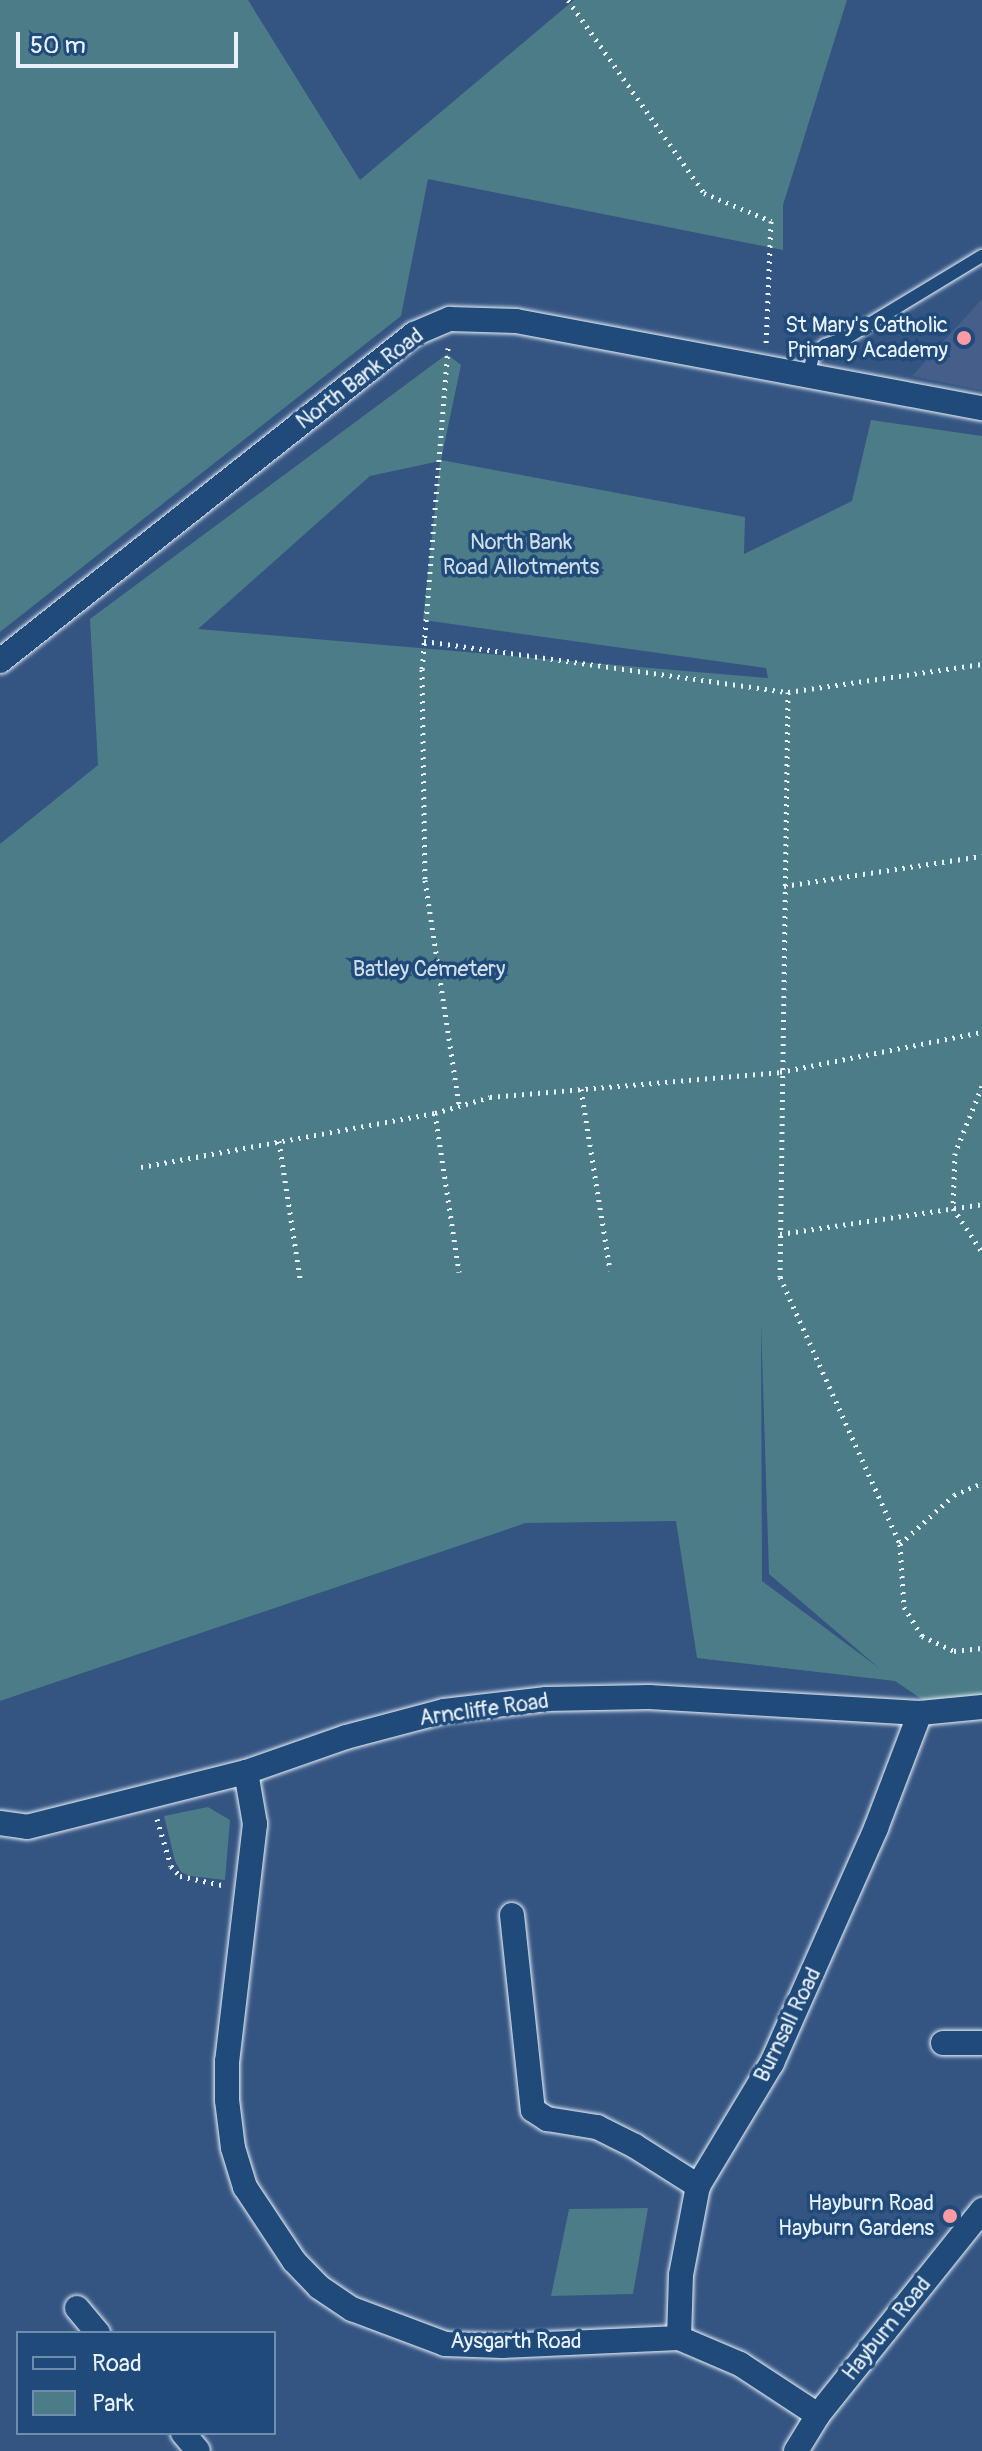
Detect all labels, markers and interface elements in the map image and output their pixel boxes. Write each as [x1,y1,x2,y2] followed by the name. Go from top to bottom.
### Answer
[20,16,242,66] scale bar
[30,31,86,60] text: 50 m
[785,312,948,364] place label: St Mary's Catholic Primary Academy
[291,323,429,435] street label: North Bank Road
[955,329,973,347] marker: St Mary's Catholic Primary Academy
[443,529,599,580] park label: North Bank Road Allotments
[353,957,505,983] park label: Batley Cemetery
[418,1688,550,1732] street label: Arncliffe Road
[749,1963,827,2087] street label: Burnsall Road
[778,2190,934,2242] place label: Hayburn Road Hayburn Gardens
[941,2207,959,2225] marker: Hayburn Road Hayburn Gardens
[837,2272,937,2386] street label: Hayburn Road
[450,2329,582,2355] street label: Aysgarth Road
[16,2331,276,2435] legend
[92,2349,142,2378] text: Road
[92,2389,134,2418] text: Park

